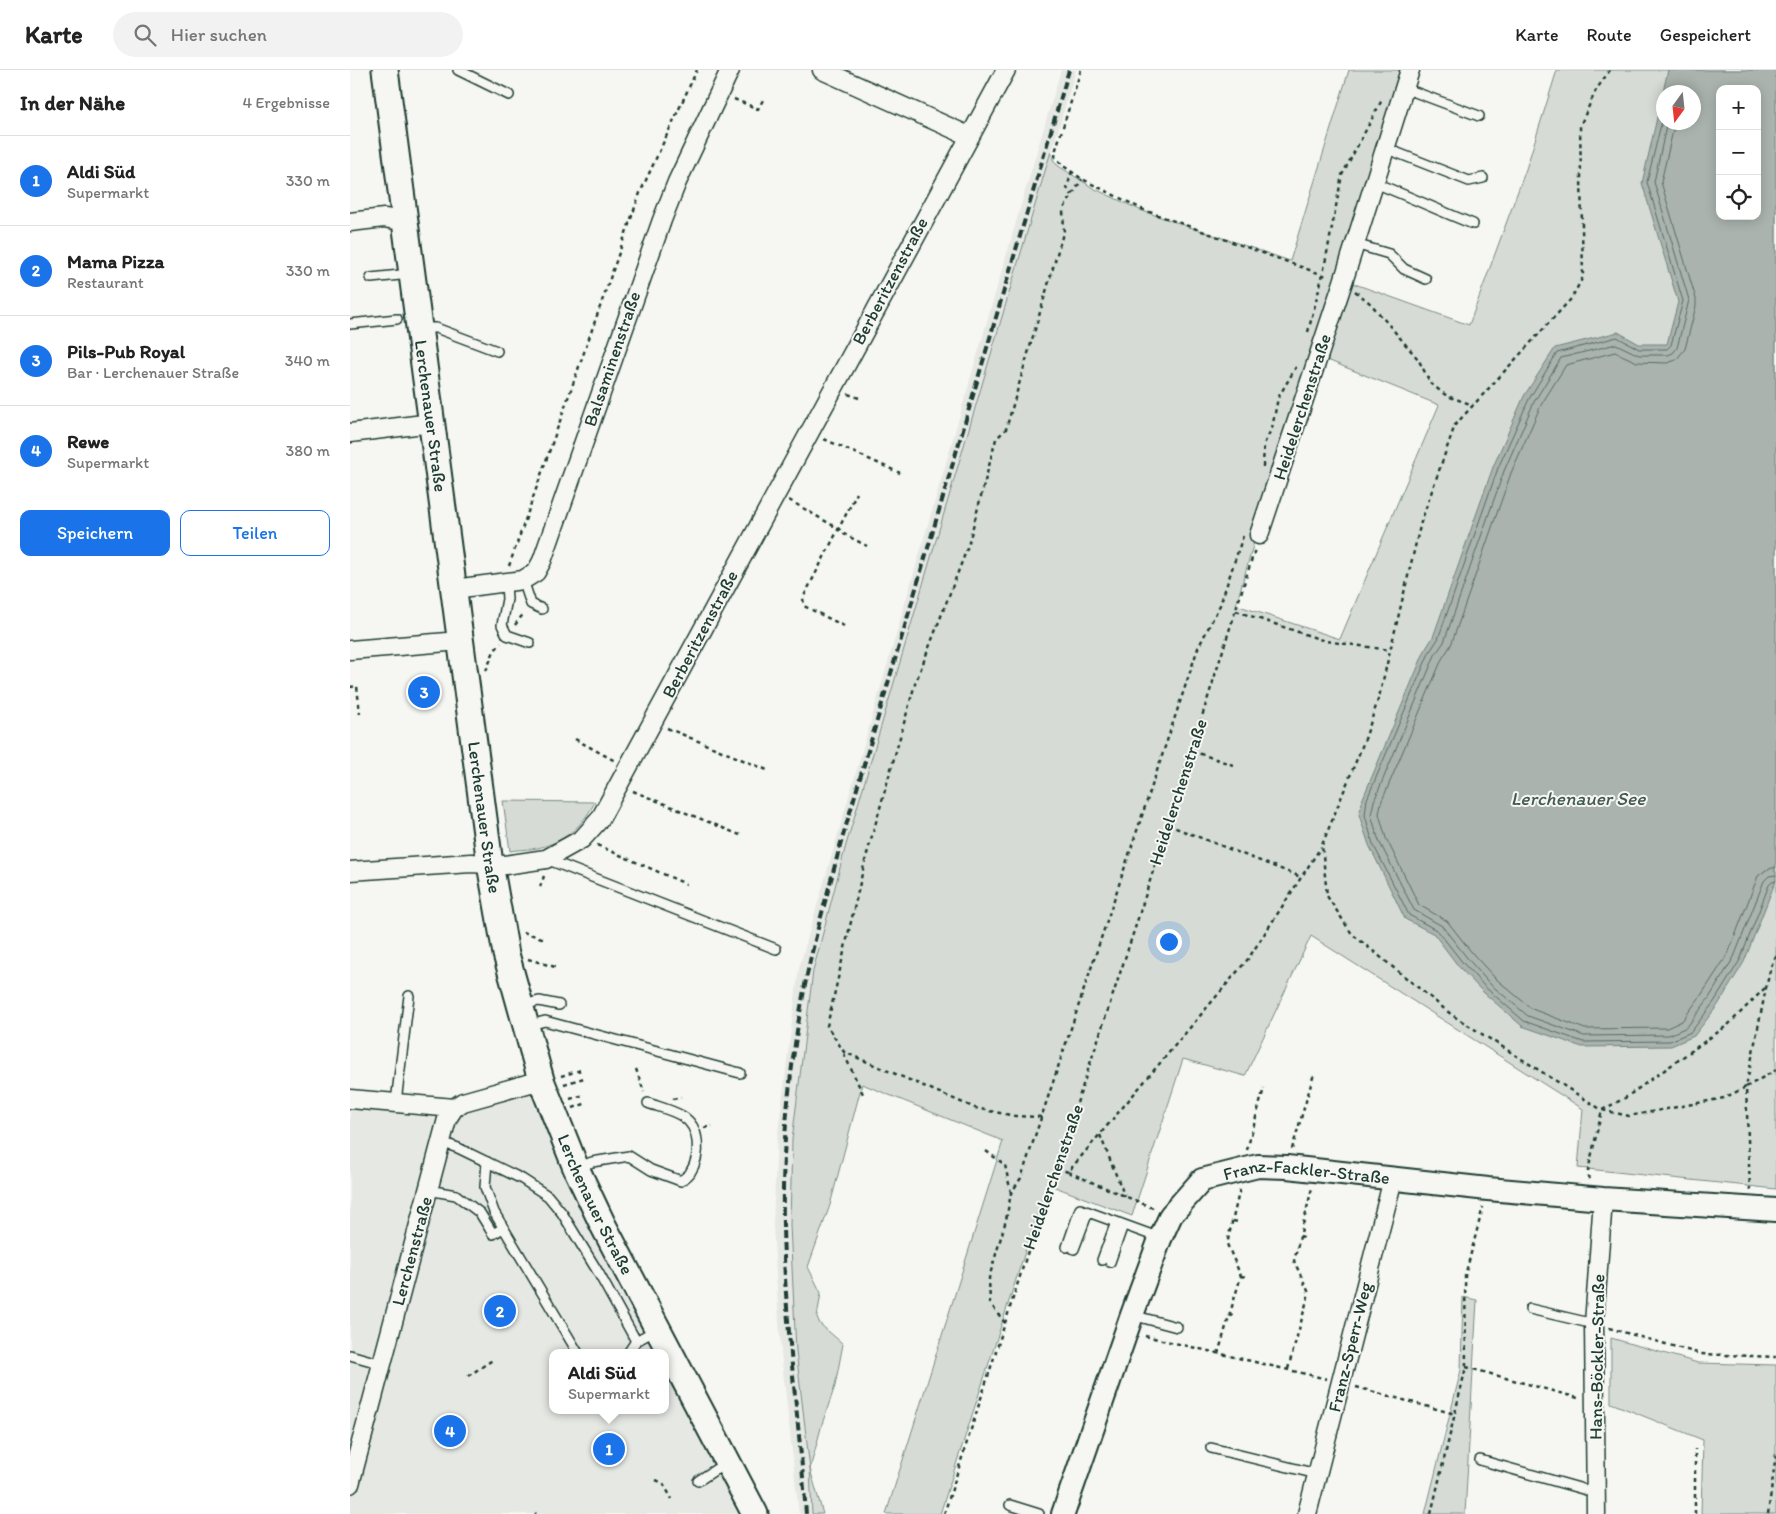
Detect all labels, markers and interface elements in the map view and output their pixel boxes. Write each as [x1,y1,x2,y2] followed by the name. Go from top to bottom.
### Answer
[113,12,463,57] search box
[25,20,83,49] text: Karte
[131,21,159,49] icon: search
[171,23,267,46] text: Hier suchen
[1515,24,1558,46] text: Karte
[1586,24,1632,46] text: Route
[1660,24,1751,46] text: Gespeichert
[1656,85,1701,130] north arrow
[1716,85,1761,220] map controls
[1716,85,1761,130] button: +
[20,90,125,115] text: In der Nähe
[242,93,330,112] text: 4 Ergebnisse
[1716,130,1761,175] button: −
[67,160,135,183] text: Aldi Süd
[32,171,40,190] text: 1
[286,171,330,190] text: 330 m
[1716,175,1761,220] button: locate
[67,183,149,202] text: Supermarkt
[847,213,933,349] street label: Berberitzenstraße
[67,250,164,273] text: Mama Pizza
[32,261,40,280] text: 2
[286,261,330,280] text: 330 m
[67,273,144,292] text: Restaurant
[579,289,645,429] street label: Balsaminenstraße
[1268,331,1336,483] street label: Heidelerchenstraße
[410,339,452,493] street label: Lerchenauer Straße
[67,340,185,363] text: Pils-Pub Royal
[32,351,40,370] text: 3
[285,351,330,370] text: 340 m
[67,363,239,382] text: Bar · Lerchenauer Straße
[67,430,109,453] text: Rewe
[31,441,41,460] text: 4
[286,441,330,460] text: 380 m
[67,453,149,472] text: Supermarkt
[20,510,170,556] button: Speichern
[180,510,330,556] button: Teilen
[657,566,743,702] street label: Berberitzenstraße
[408,673,440,711] pin: 3
[1144,716,1212,868] street label: Heidelerchenstraße
[463,740,506,895] street label: Lerchenauer Straße
[1511,787,1646,810] water label: Lerchenauer See
[1156,929,1182,955] your location
[1018,1101,1088,1253] street label: Heidelerchenstraße
[553,1131,638,1279] street label: Lerchenauer Straße
[1221,1155,1391,1189] street label: Franz-Fackler-Straße
[387,1194,437,1308] street label: Lerchenstraße
[1585,1274,1609,1440] street label: Hans-Böckler-Straße
[1323,1279,1377,1414] street label: Franz-Sperr-Weg
[484,1292,516,1330] pin: 2
[549,1349,669,1414] popup
[568,1361,636,1384] text: Aldi Süd
[568,1384,650,1403] text: Supermarkt
[434,1412,466,1450] pin: 4
[593,1430,625,1468] pin: 1

